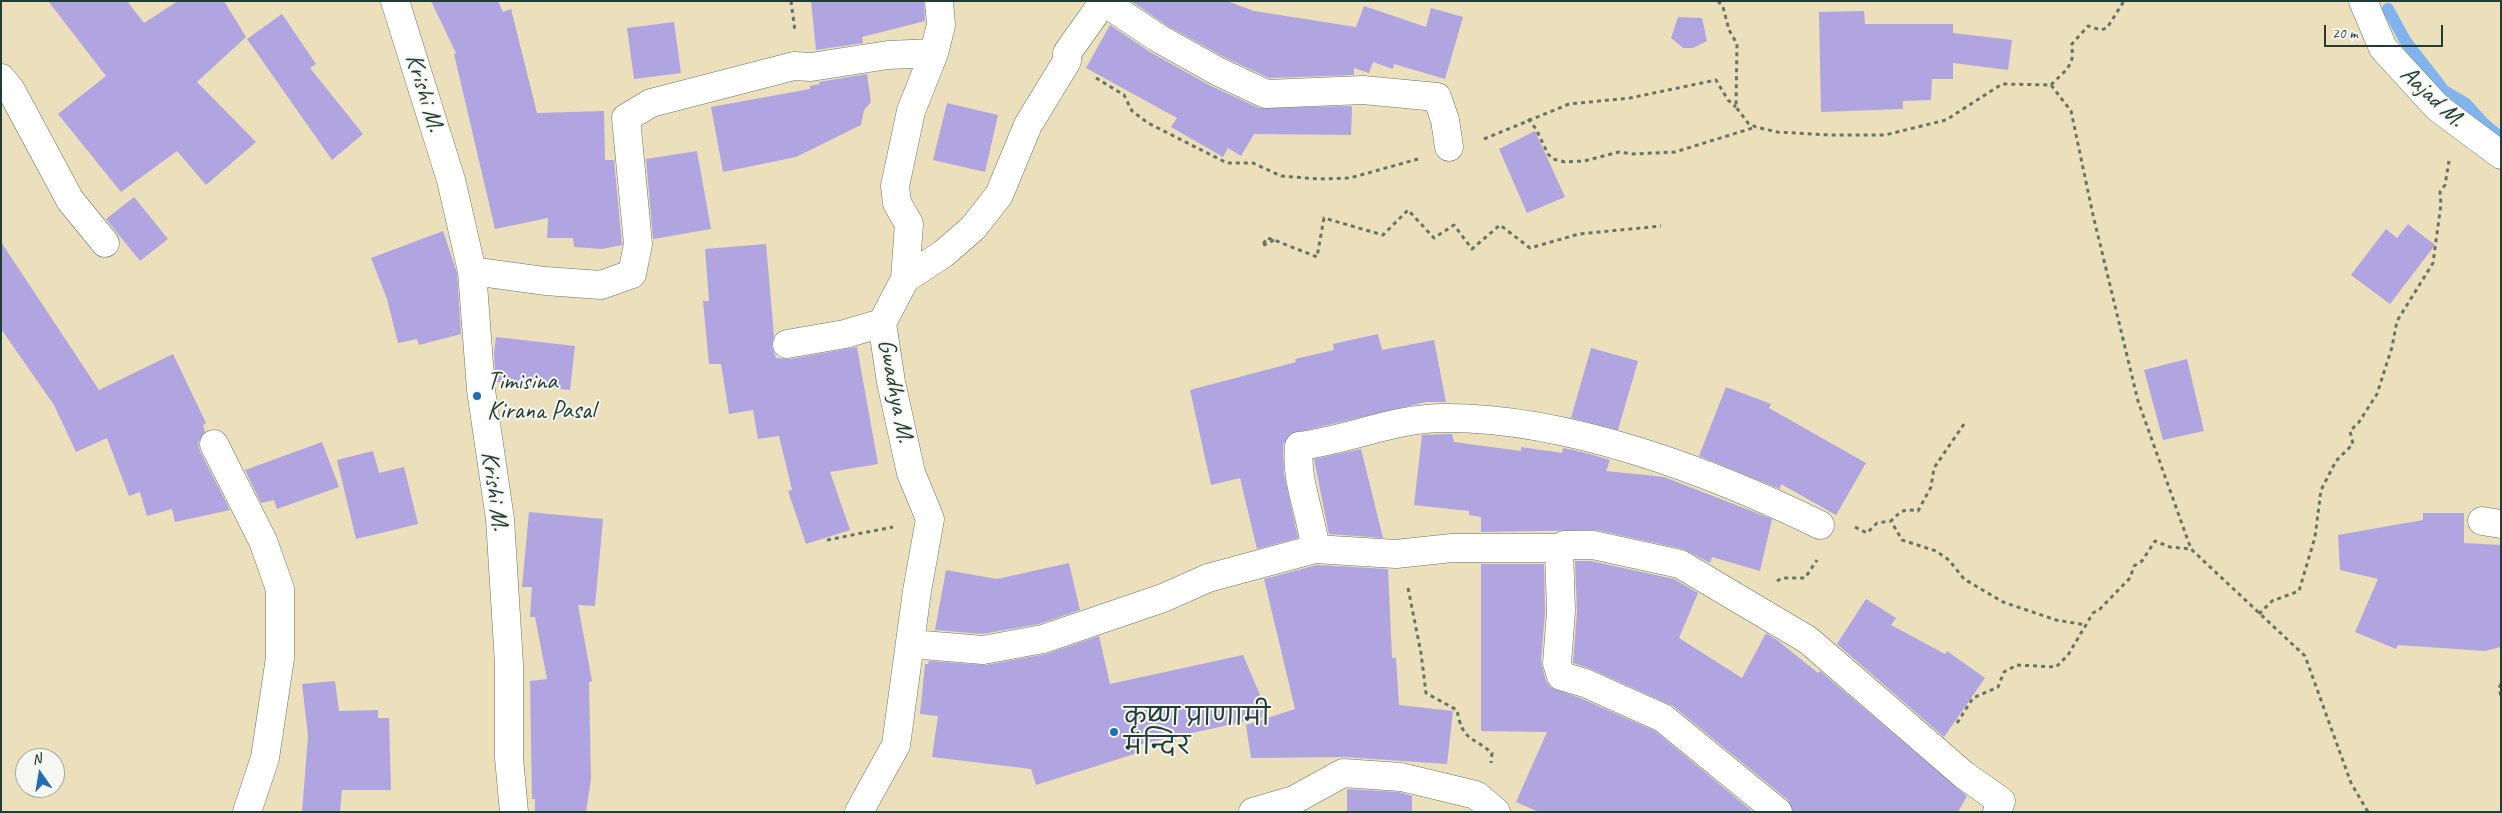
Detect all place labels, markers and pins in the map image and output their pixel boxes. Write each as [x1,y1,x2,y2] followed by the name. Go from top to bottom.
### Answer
[487,367,595,426] place label: Timisina Kirana Pasal
[471,390,483,402] marker: Timisina Kirana Pasal
[1124,703,1270,762] place label: कृष्ण प्राणामी मन्दिर
[1108,726,1120,738] marker: कृष्ण प्राणामी मन्दिर

